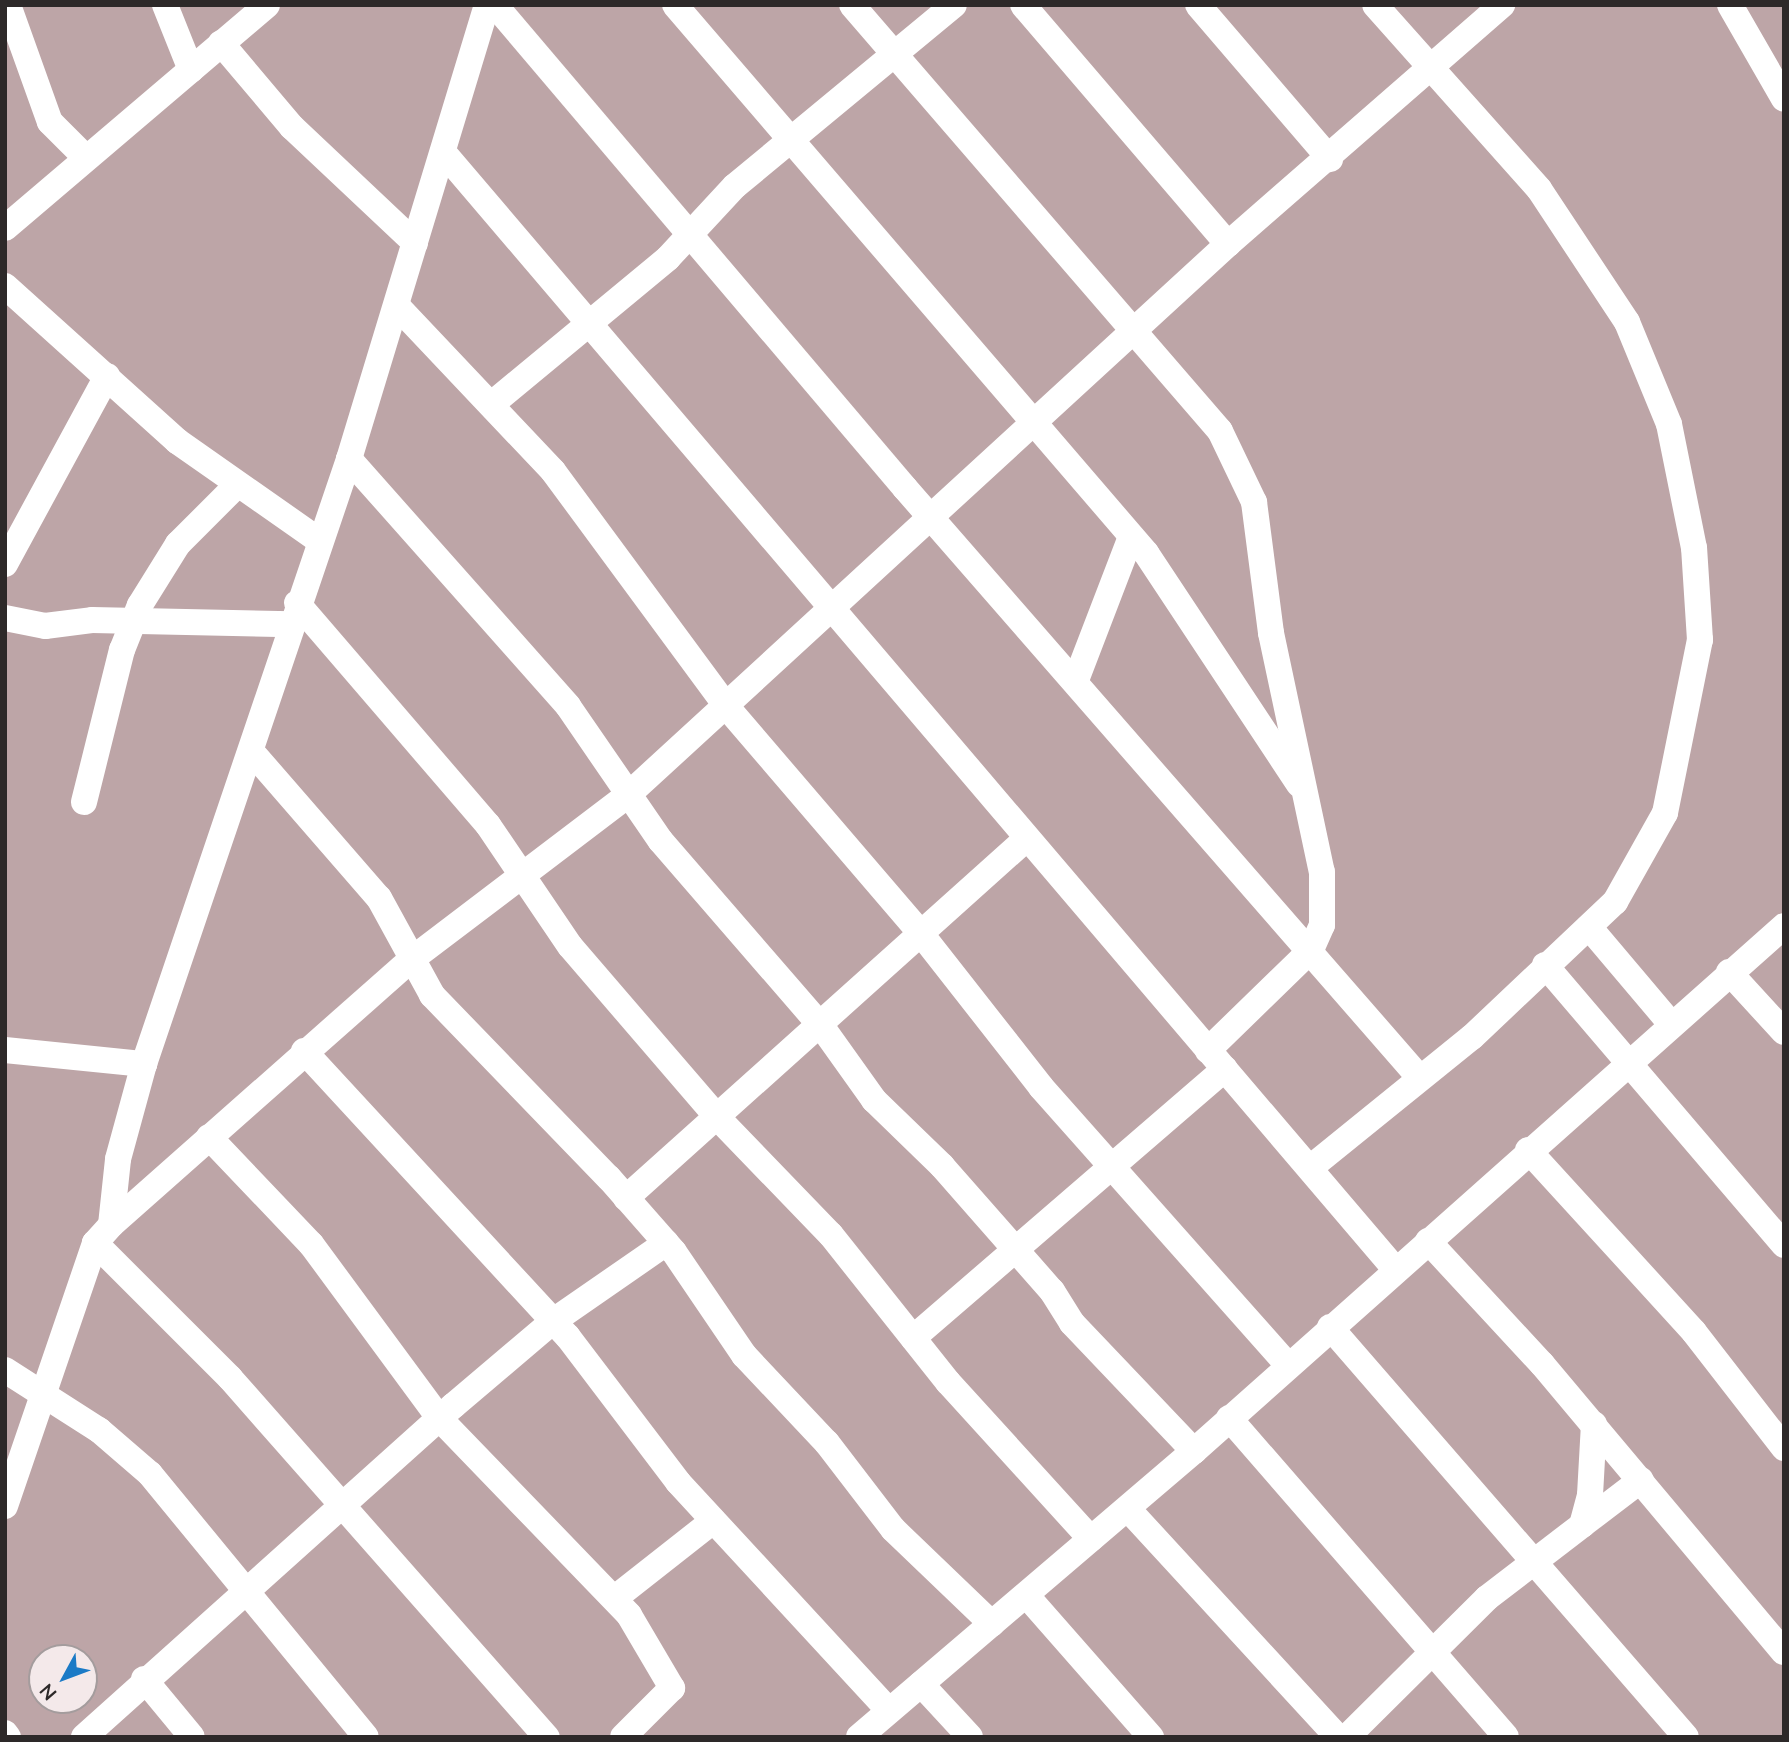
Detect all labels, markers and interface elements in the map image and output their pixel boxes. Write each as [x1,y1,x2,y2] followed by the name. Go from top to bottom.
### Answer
[28,1644,98,1714] north arrow
[34,1678,63,1705] text: N

